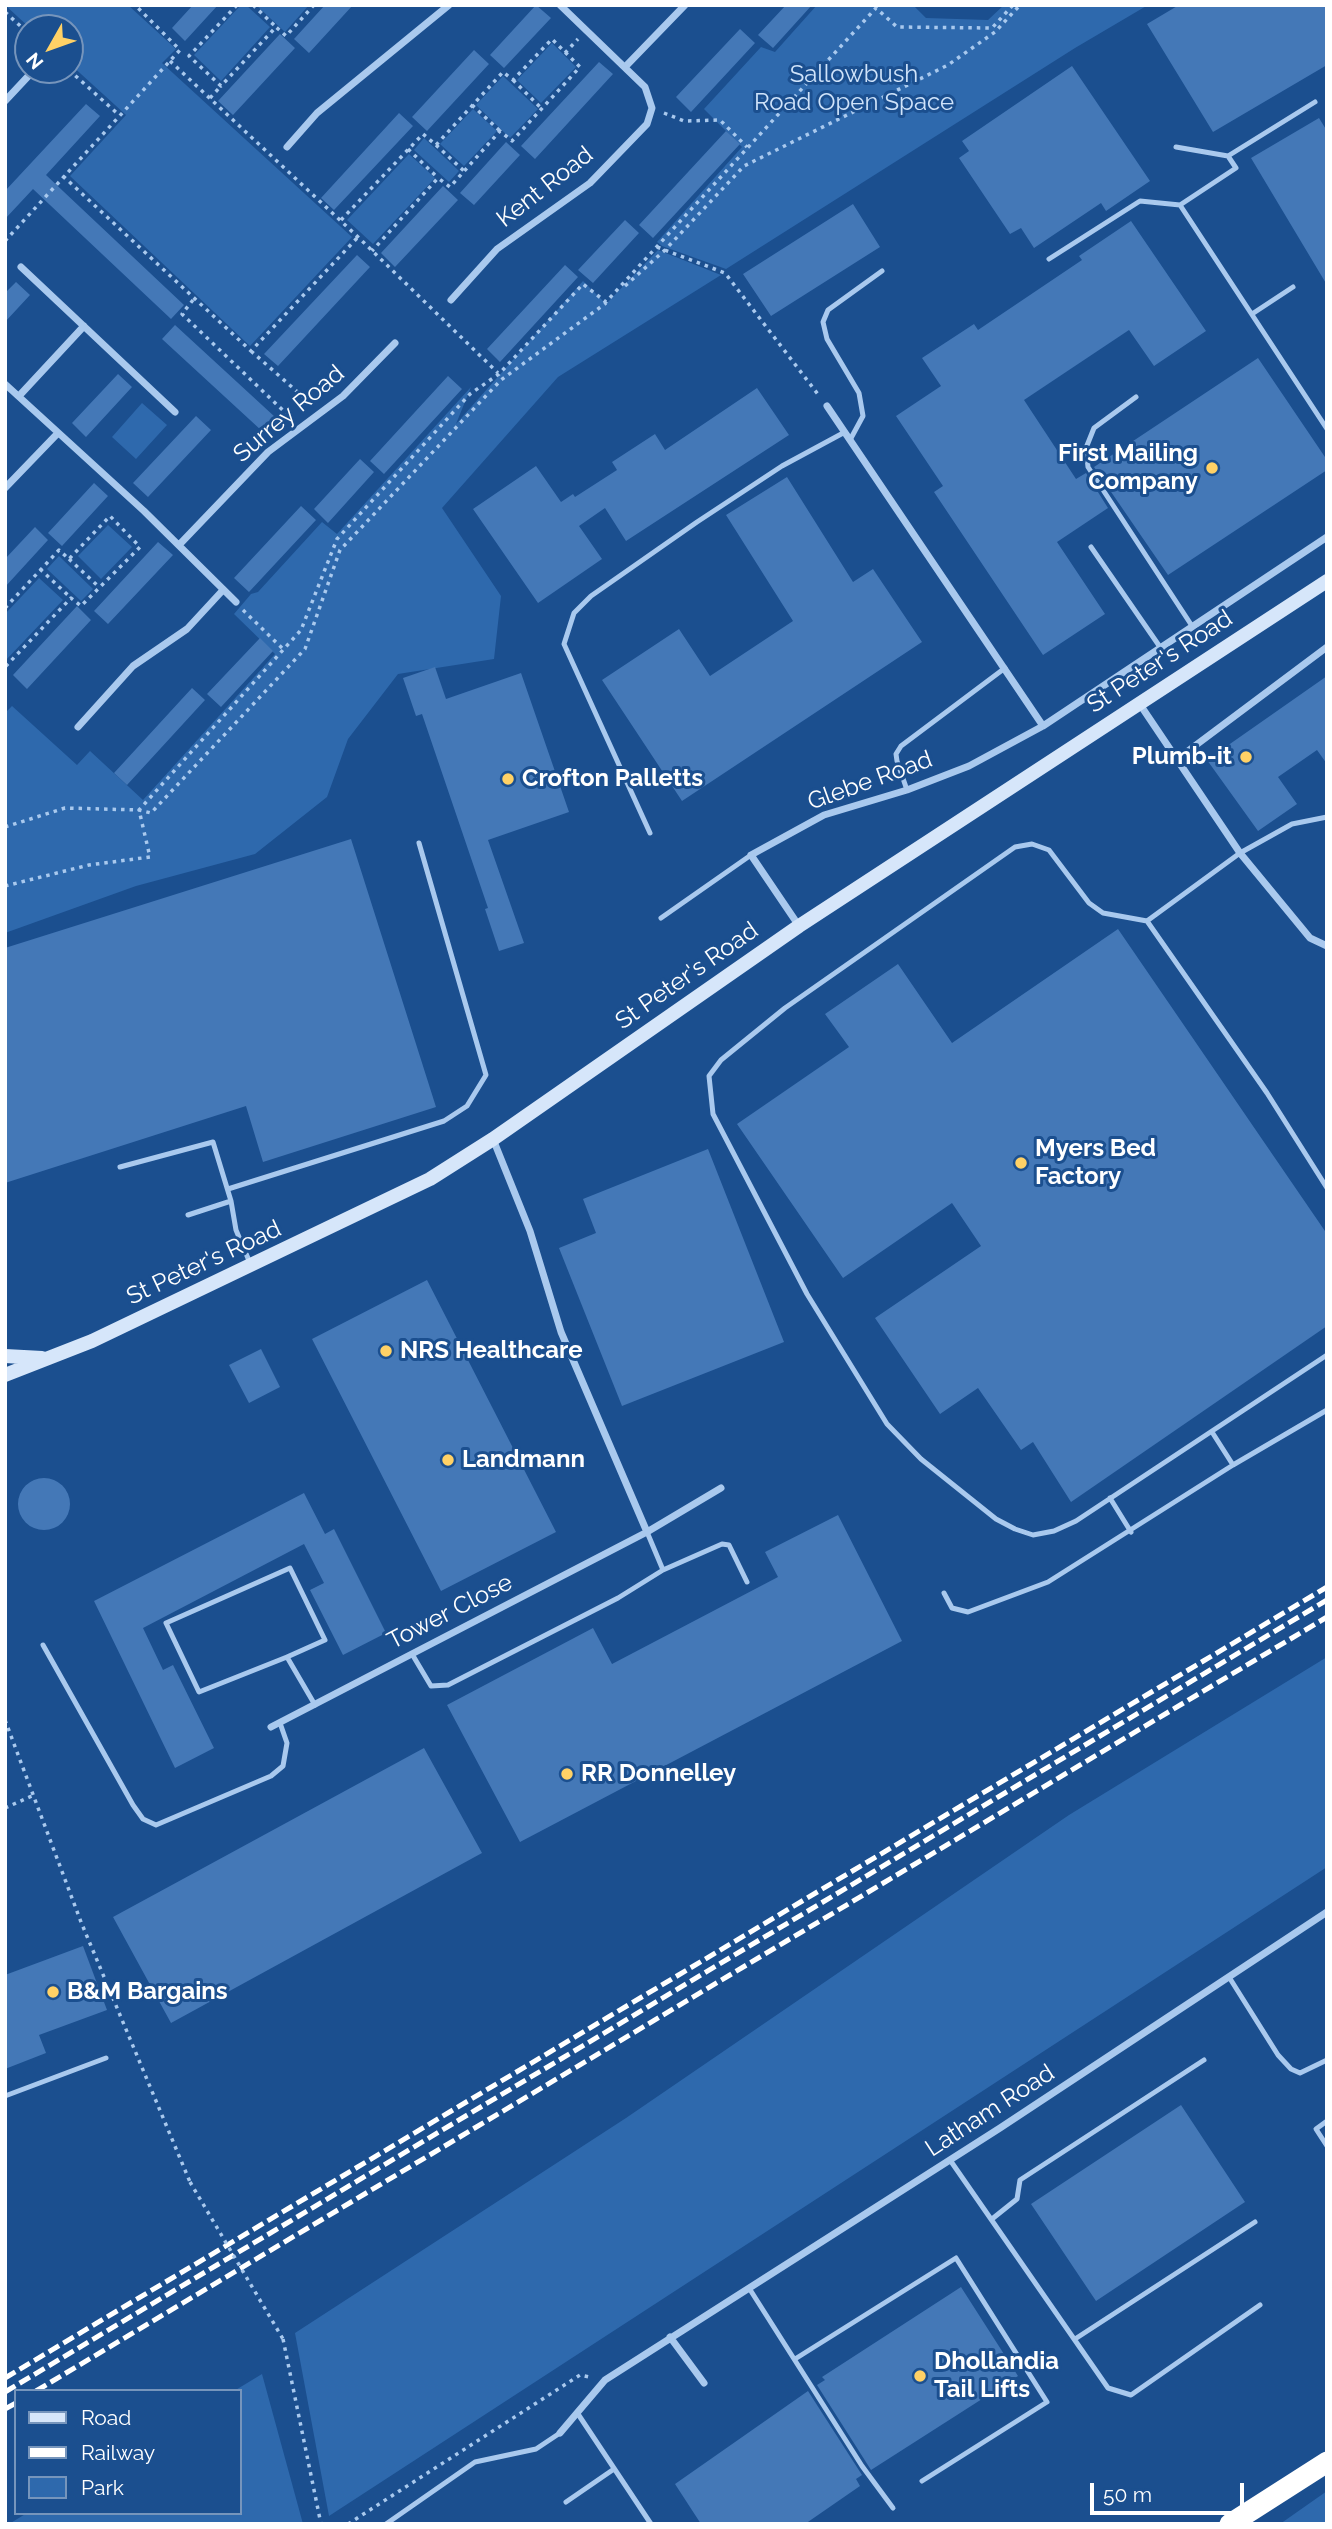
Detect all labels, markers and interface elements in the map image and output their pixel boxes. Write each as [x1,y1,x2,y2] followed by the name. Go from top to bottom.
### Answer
[14,14,84,84] north arrow
[21,49,48,74] text: N
[754,61,954,117] park label: Sallowbush Road Open Space
[491,140,599,234] street label: Kent Road
[228,359,350,469] street label: Surrey Road
[1058,440,1198,496] place label: First Mailing Company
[1204,460,1220,476] marker: First Mailing Company
[1082,604,1238,720] street label: St Peter's Road
[1132,743,1232,771] place label: Plumb-it
[804,745,936,817] street label: Glebe Road
[1238,749,1254,765] marker: Plumb-it
[522,765,703,793] place label: Crofton Palletts
[500,771,516,787] marker: Crofton Palletts
[610,916,764,1036] street label: St Peter's Road
[1035,1135,1156,1191] place label: Myers Bed Factory
[1013,1155,1029,1171] marker: Myers Bed Factory
[122,1215,286,1311] street label: St Peter's Road
[400,1337,583,1365] place label: NRS Healthcare
[378,1343,394,1359] marker: NRS Healthcare
[462,1446,585,1474] place label: Landmann
[440,1452,456,1468] marker: Landmann
[383,1568,517,1656] street label: Tower Close
[581,1760,736,1788] place label: RR Donnelley
[559,1766,575,1782] marker: RR Donnelley
[67,1978,228,2006] place label: B&M Bargains
[45,1984,61,2000] marker: B&M Bargains
[920,2059,1060,2163] street label: Latham Road
[934,2348,1059,2404] place label: Dhollandia Tail Lifts
[912,2368,928,2384] marker: Dhollandia Tail Lifts
[14,2389,242,2515] legend
[81,2405,131,2430] text: Road
[81,2440,155,2465] text: Railway
[1094,2470,1248,2514] scale bar
[81,2475,124,2500] text: Park
[1103,2482,1152,2507] text: 50 m

